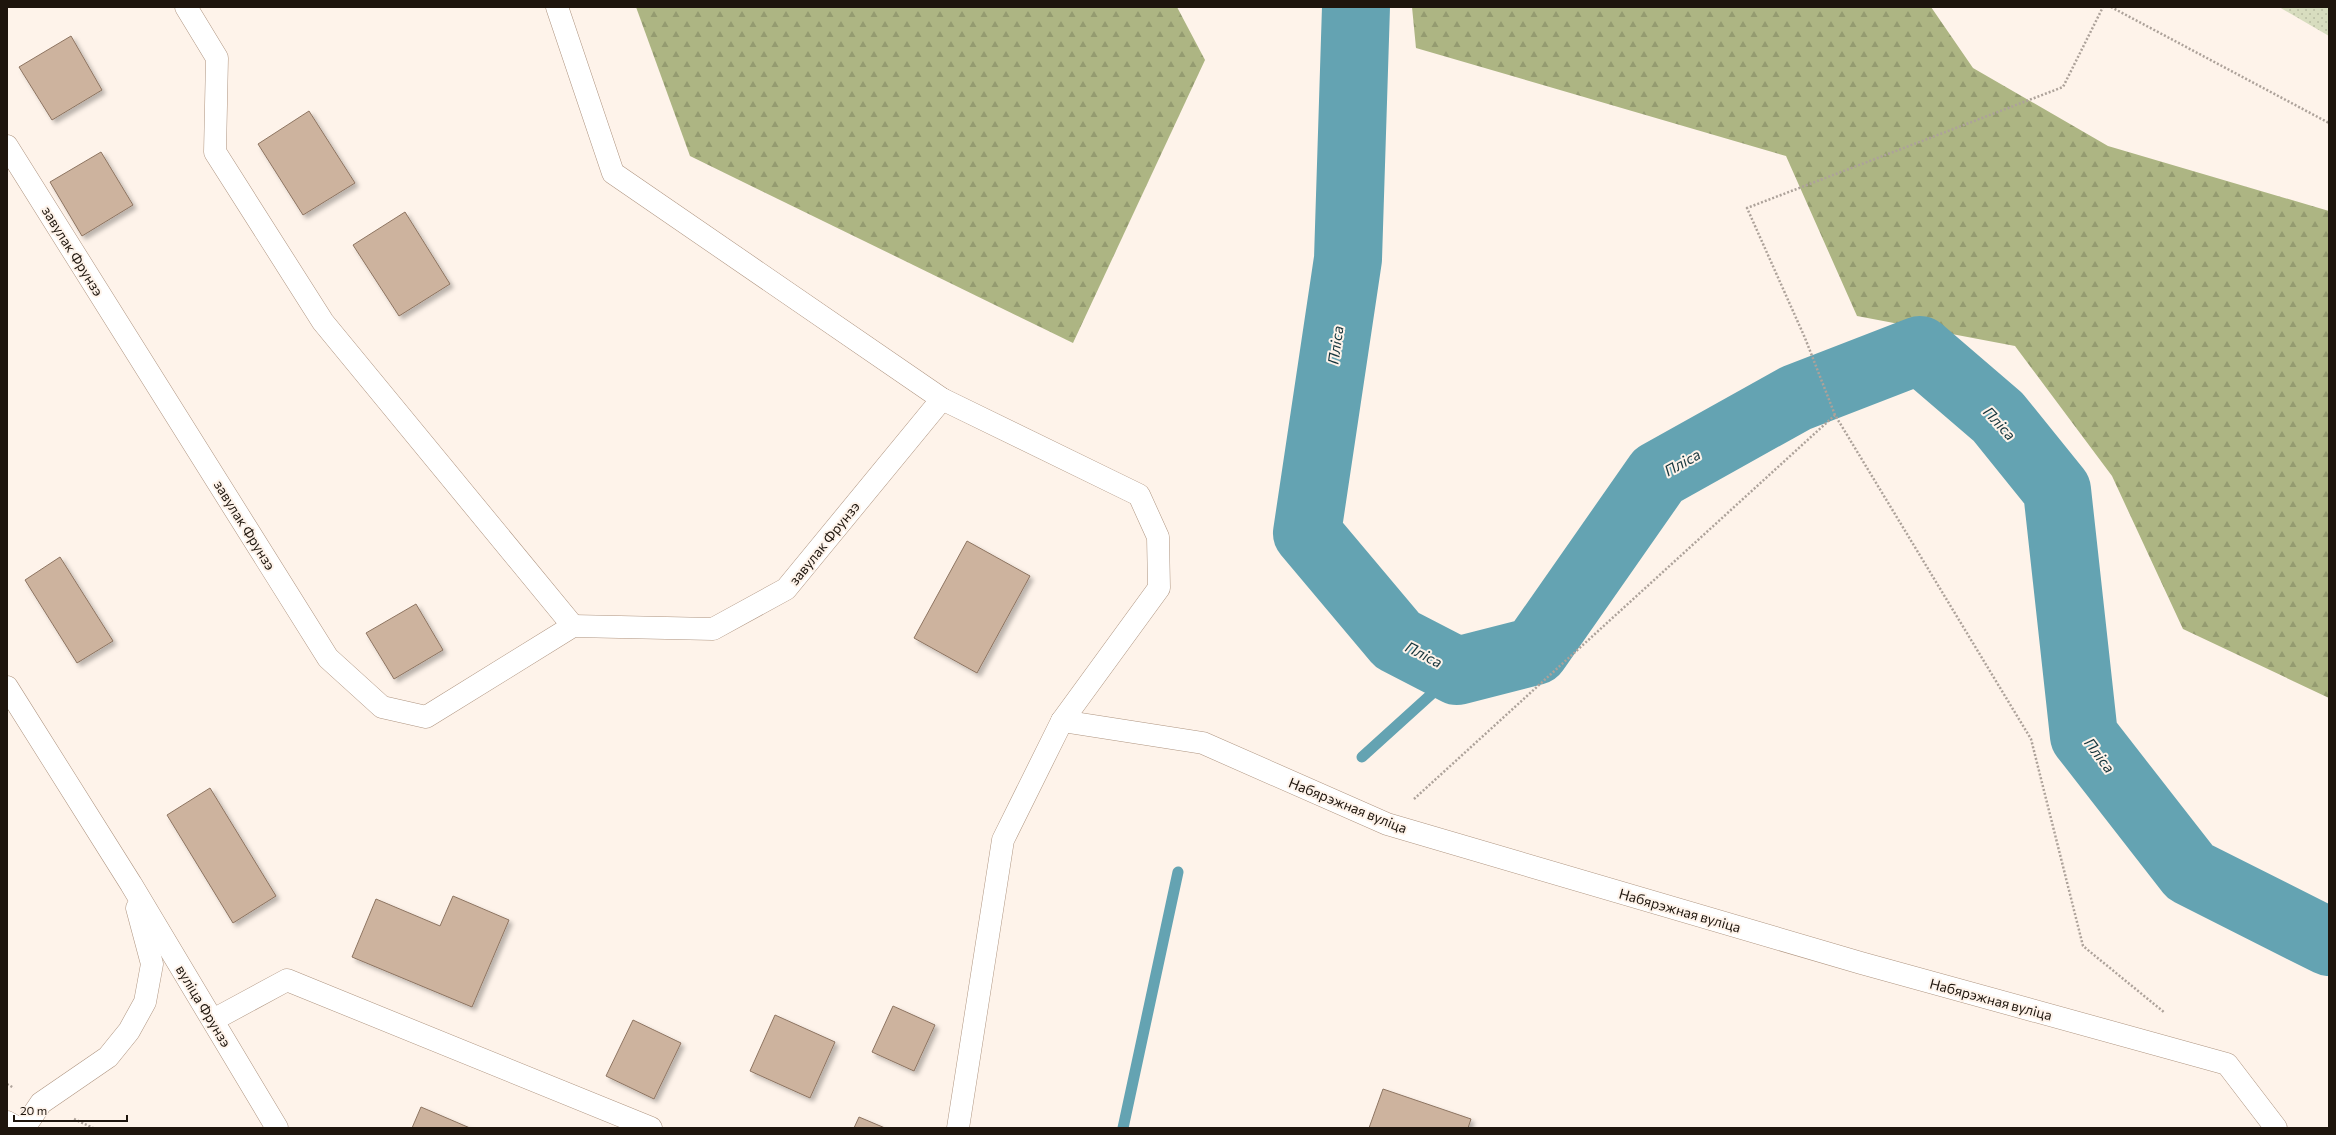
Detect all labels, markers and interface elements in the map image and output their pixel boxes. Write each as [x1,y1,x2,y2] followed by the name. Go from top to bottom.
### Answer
[39,203,107,299] street label: завулак Фрунзэ
[1323,324,1347,366] water label: Пліса
[1980,403,2020,444] water label: Пліса
[1661,445,1704,479] water label: Пліса
[211,477,279,573] street label: завулак Фрунзэ
[785,498,863,588] street label: завулак Фрунзэ
[1403,637,1446,671] water label: Пліса
[2081,734,2119,776] water label: Пліса
[1286,774,1410,836] street label: Набярэжная вуліца
[1617,884,1743,936] street label: Набярэжная вуліца
[173,962,235,1050] street label: вуліца Фрунзэ
[1928,974,2054,1024] street label: Набярэжная вуліца
[14,1097,127,1123] scale bar
[20,1103,47,1117] text: 20 m

